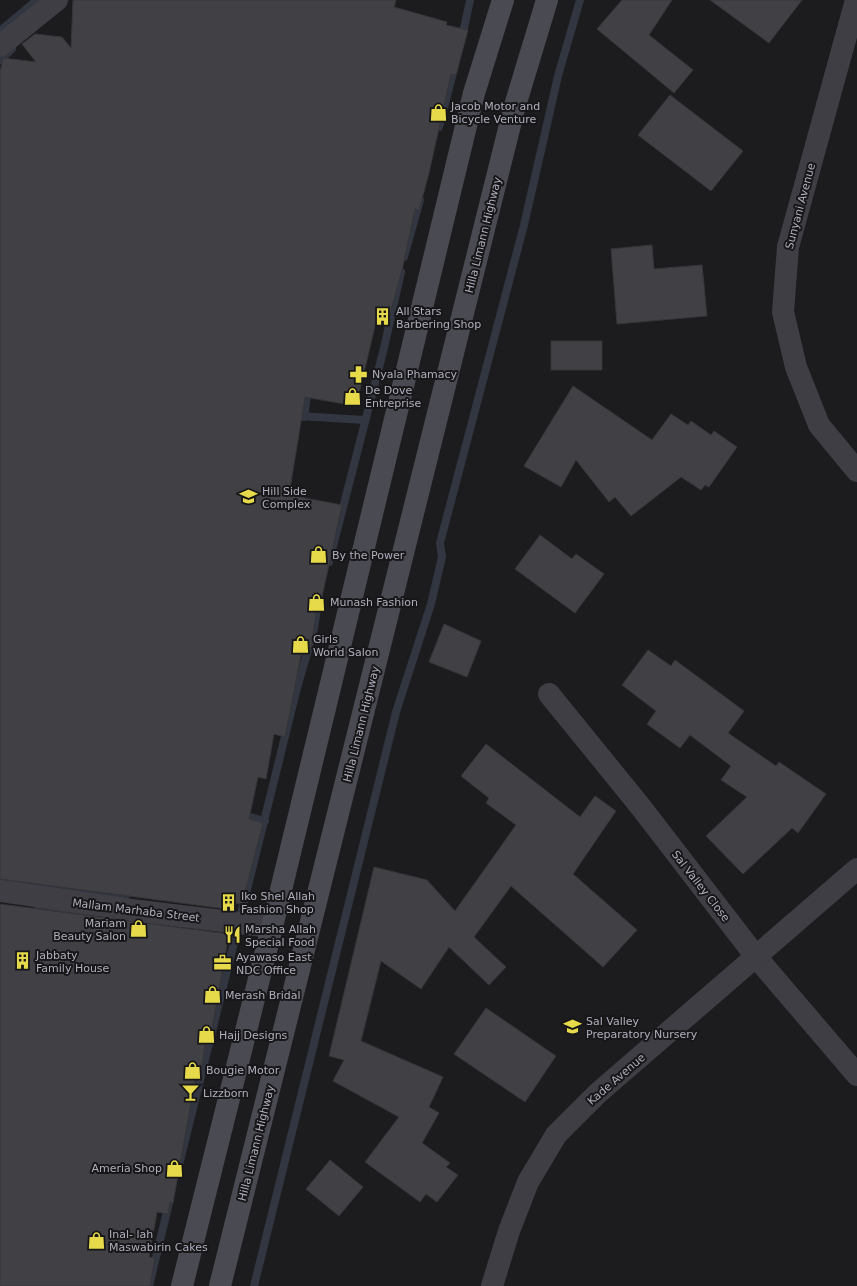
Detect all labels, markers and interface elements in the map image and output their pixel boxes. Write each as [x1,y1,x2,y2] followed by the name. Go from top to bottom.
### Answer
[450,100,540,126] place label: Jacob Motor and Bicycle Venture
[428,102,448,122] shop icon: Jacob Motor and Bicycle Venture
[783,161,818,251] street label: Sunyani Avenue
[463,175,504,295] street label: Hilla Limann Highway
[396,305,481,331] place label: All Stars Barbering Shop
[373,307,393,327] building icon: All Stars Barbering Shop
[349,364,369,384] pharmacy icon: Nyala Phamacy
[372,368,458,381] place label: Nyala Phamacy
[365,384,422,410] place label: De Dove Entreprise
[342,386,362,406] shop icon: De Dove Entreprise
[262,485,311,511] place label: Hill Side Complex
[239,487,259,507] school or university icon: Hill Side Complex
[309,545,329,565] shop icon: By the Power
[332,549,405,562] place label: By the Power
[307,592,327,612] shop icon: Munash Fashion
[330,596,418,609] place label: Munash Fashion
[313,633,379,659] place label: Girls World Salon
[290,635,310,655] shop icon: Girls World Salon
[341,664,382,784] street label: Hilla Limann Highway
[669,848,733,925] street label: Sal Valley Close
[241,890,315,916] place label: Iko Shel Allah Fashion Shop
[218,892,238,912] building icon: Iko Shel Allah Fashion Shop
[72,896,201,925] street label: Mallam Marhaba Street
[53,917,126,943] place label: Mariam Beauty Salon
[129,919,149,939] shop icon: Mariam Beauty Salon
[245,923,316,949] place label: Marsha Allah Special Food
[222,925,242,945] restaurant icon: Marsha Allah Special Food
[35,949,110,975] place label: Jabbaty Family House
[13,951,33,971] building icon: Jabbaty Family House
[236,951,312,977] place label: Ayawaso East NDC Office
[213,953,233,973] office icon: Ayawaso East NDC Office
[202,985,222,1005] shop icon: Merash Bridal
[225,989,301,1002] place label: Merash Bridal
[586,1015,698,1041] place label: Sal Valley Preparatory Nursery
[563,1017,583,1037] school or university icon: Sal Valley Preparatory Nursery
[196,1025,216,1045] shop icon: Hajj Designs
[219,1029,288,1042] place label: Hajj Designs
[585,1051,648,1108] street label: Kade Avenue
[183,1060,203,1080] shop icon: Bougie Motor
[206,1064,280,1077] place label: Bougie Motor
[180,1083,200,1103] bar icon: Lizzborn
[236,1083,277,1203] street label: Hilla Limann Highway
[203,1087,249,1100] place label: Lizzborn
[165,1158,185,1178] shop icon: Ameria Shop
[92,1162,162,1175] place label: Ameria Shop
[109,1228,208,1254] place label: Inal- lah Maswabirin Cakes
[86,1230,106,1250] shop icon: Inal- lah Maswabirin Cakes

